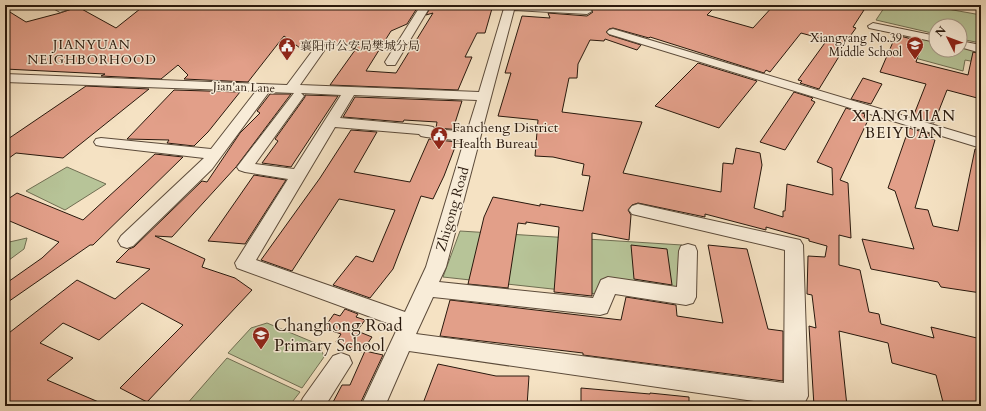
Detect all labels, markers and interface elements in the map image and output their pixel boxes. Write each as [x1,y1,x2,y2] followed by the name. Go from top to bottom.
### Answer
[928,18,968,58] north arrow
[932,23,950,40] text: N
[810,30,902,60] place label: Xiangyang No.39 Middle School
[905,35,925,60] school or university icon: Xiangyang No.39 Middle School
[27,36,157,69] district label: JIANYUAN NEIGHBORHOOD
[277,36,297,61] public building icon: 襄阳市公安局樊城分局
[300,38,420,54] place label: 襄阳市公安局樊城分局
[211,78,275,96] street label: Jian'an Lane
[852,106,956,143] district label: XIANGMIAN BEIYUAN
[452,118,559,153] place label: Fancheng District Health Bureau
[429,125,449,150] public building icon: Fancheng District Health Bureau
[431,164,474,254] street label: Zhigong Road
[274,314,403,357] place label: Changhong Road Primary School
[251,325,271,350] school or university icon: Changhong Road Primary School

